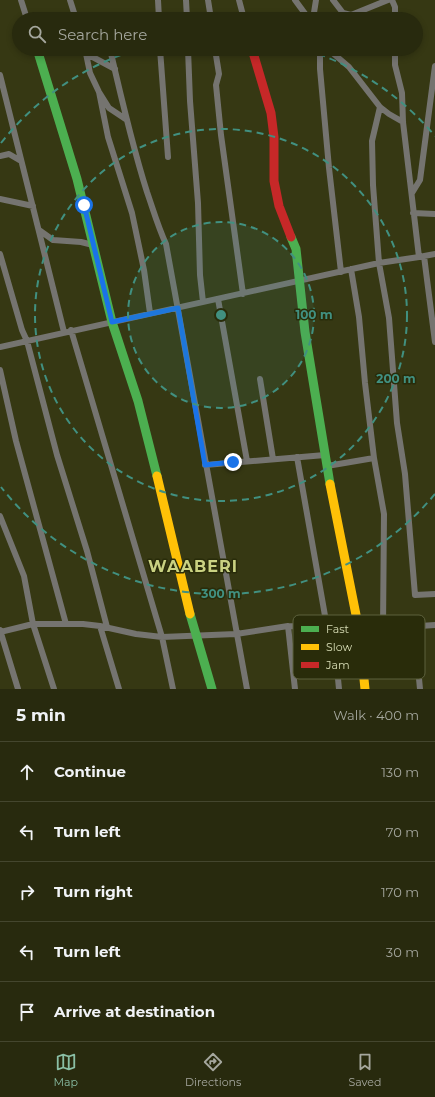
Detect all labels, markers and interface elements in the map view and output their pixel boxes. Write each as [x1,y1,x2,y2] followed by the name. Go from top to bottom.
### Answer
[12,12,423,56] search box
[26,23,48,45] icon: search
[58,25,147,44] text: Search here
[75,196,93,214] route start
[296,307,332,322] text: 100 m
[214,308,228,322] centre of rings
[376,371,416,386] text: 200 m
[224,453,242,471] route end
[148,557,238,576] district label: WAABERI
[200,586,241,601] text: 300 m
[293,615,425,679] legend
[326,622,350,636] text: Fast
[326,640,352,654] text: Slow
[325,658,350,672] text: Jam
[16,705,66,725] text: 5 min
[333,707,419,723] text: Walk · 400 m
[16,761,38,783] icon: ahead
[54,762,126,781] text: Continue
[381,764,419,780] text: 130 m
[16,821,38,843] icon: left
[54,822,121,841] text: Turn left
[386,824,419,840] text: 70 m
[16,881,38,903] icon: right
[54,882,133,901] text: Turn right
[381,884,419,900] text: 170 m
[16,941,38,963] icon: left
[54,942,121,961] text: Turn left
[386,944,419,960] text: 30 m
[16,1001,38,1023] icon: arrive
[54,1002,215,1021] text: Arrive at destination
[54,1051,78,1089] tab: Map
[185,1051,241,1089] tab: Directions
[348,1051,381,1089] tab: Saved

